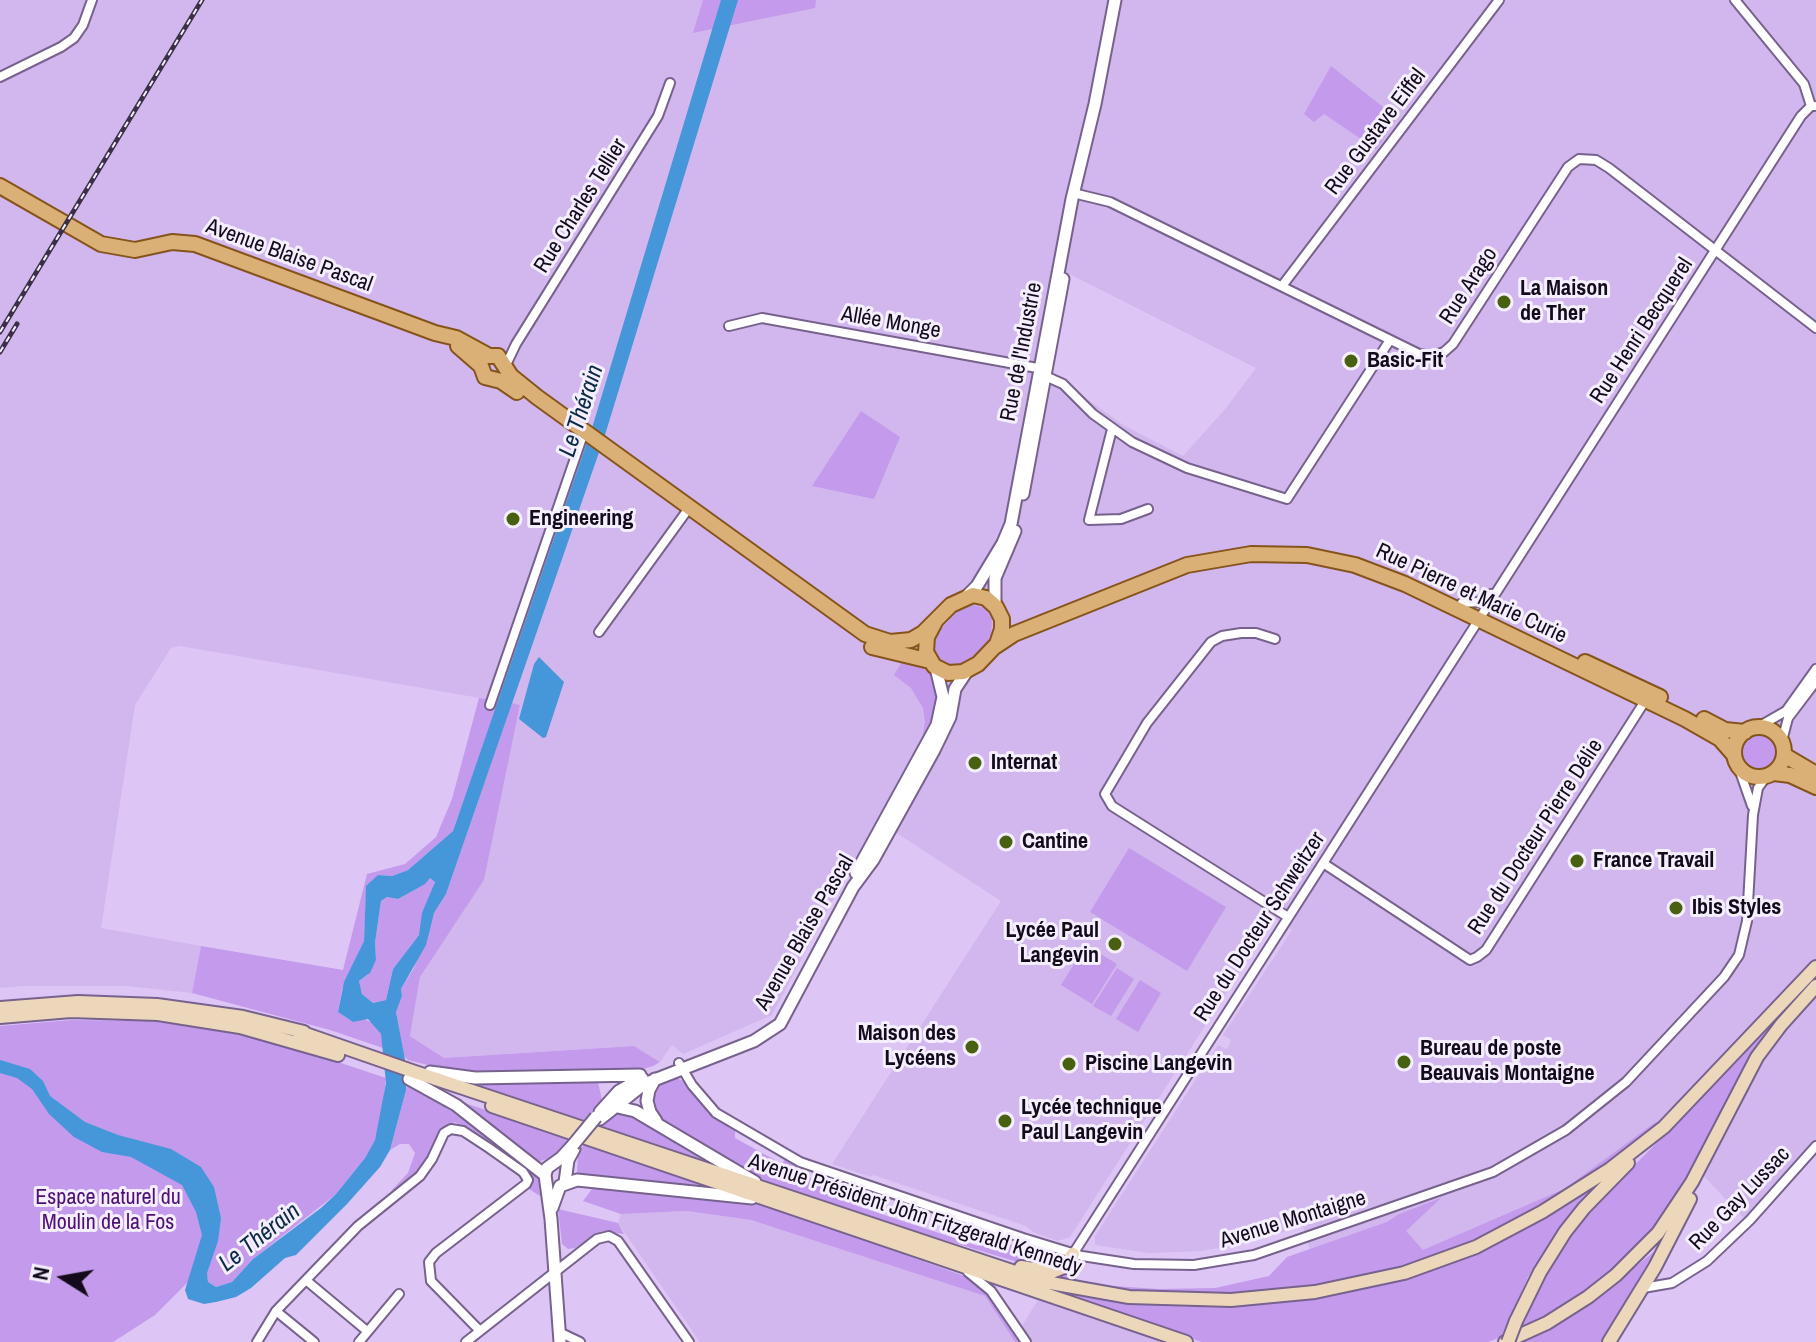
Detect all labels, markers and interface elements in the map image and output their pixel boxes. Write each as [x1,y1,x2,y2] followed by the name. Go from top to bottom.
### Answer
[1320,64,1432,200] street label: Rue Gustave Eiffel
[529,134,633,278] street label: Rue Charles Tellier
[202,214,376,298] street label: Avenue Blaise Pascal
[1434,243,1504,329] street label: Rue Arago
[1585,253,1699,409] street label: Rue Henri Becquerel
[1520,276,1608,328] place label: La Maison de Ther
[996,280,1048,424] street label: Rue de l'Industrie
[1495,293,1513,311] marker: La Maison de Ther
[839,301,943,345] street label: Allée Monge
[1367,348,1443,374] place label: Basic-Fit
[1342,352,1360,370] marker: Basic-Fit
[554,361,610,461] water label: Le Thérain
[529,506,633,532] place label: Engineering
[504,510,522,528] marker: Engineering
[1371,538,1571,650] street label: Rue Pierre et Marie Curie
[1463,734,1609,940] street label: Rue du Docteur Pierre Délie
[991,750,1057,776] place label: Internat
[966,754,984,772] marker: Internat
[1189,827,1331,1027] street label: Rue du Docteur Schweitzer
[1022,829,1088,855] place label: Cantine
[997,833,1015,851] marker: Cantine
[1593,848,1714,874] place label: France Travail
[750,851,860,1015] street label: Avenue Blaise Pascal
[1568,852,1586,870] marker: France Travail
[1692,895,1781,921] place label: Ibis Styles
[1667,899,1685,917] marker: Ibis Styles
[1005,918,1099,970] place label: Lycée Paul Langevin
[1106,935,1124,953] marker: Lycée Paul Langevin
[858,1021,956,1072] place label: Maison des Lycéens
[1420,1036,1594,1088] place label: Bureau de poste Beauvais Montaigne
[963,1038,981,1056] marker: Maison des Lycéens
[1085,1051,1232,1077] place label: Piscine Langevin
[1395,1053,1413,1071] marker: Bureau de poste Beauvais Montaigne
[1060,1055,1078,1073] marker: Piscine Langevin
[1021,1095,1162,1146] place label: Lycée technique Paul Langevin
[996,1112,1014,1130] marker: Lycée technique Paul Langevin
[1684,1142,1796,1256] street label: Rue Gay Lussac
[745,1149,1085,1281] street label: Avenue Président John Fitzgerald Kennedy
[35,1185,181,1236] park label: Espace naturel du Moulin de la Fos
[1217,1185,1369,1255] street label: Avenue Montaigne
[214,1197,306,1279] water label: Le Thérain
[24,1238,104,1318] north arrow
[24,1264,56,1283] text: N

